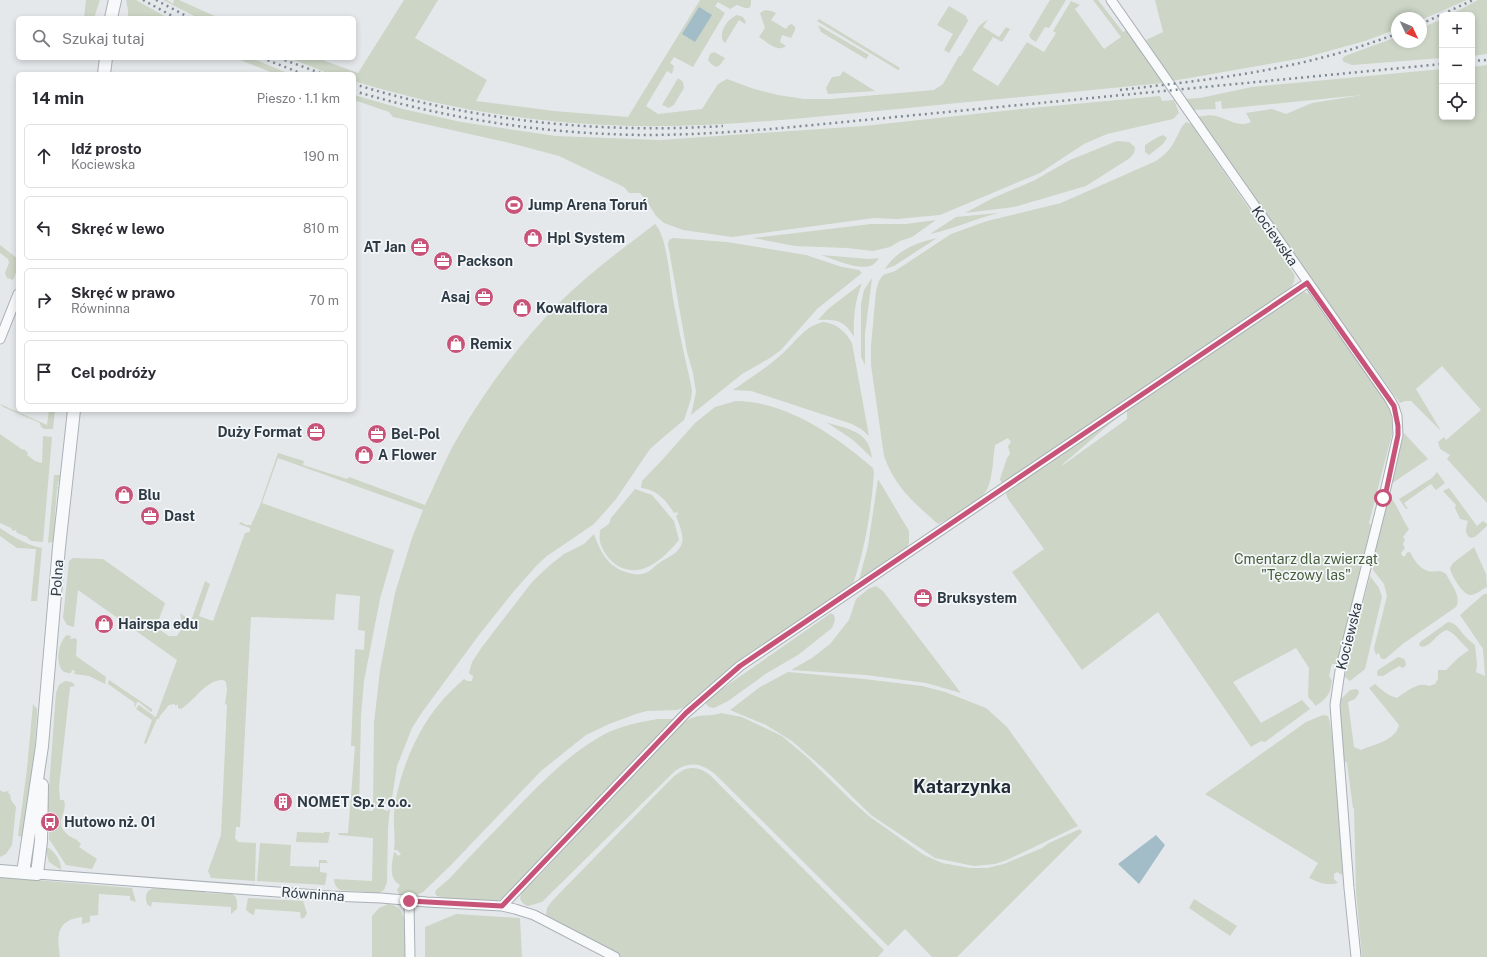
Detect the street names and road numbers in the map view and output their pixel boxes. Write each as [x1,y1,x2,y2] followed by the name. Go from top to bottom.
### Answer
[1249,203,1301,269] street label: Kociewska
[48,559,66,597] street label: Polna
[1333,601,1365,671] street label: Kociewska
[281,884,345,904] street label: Równinna

